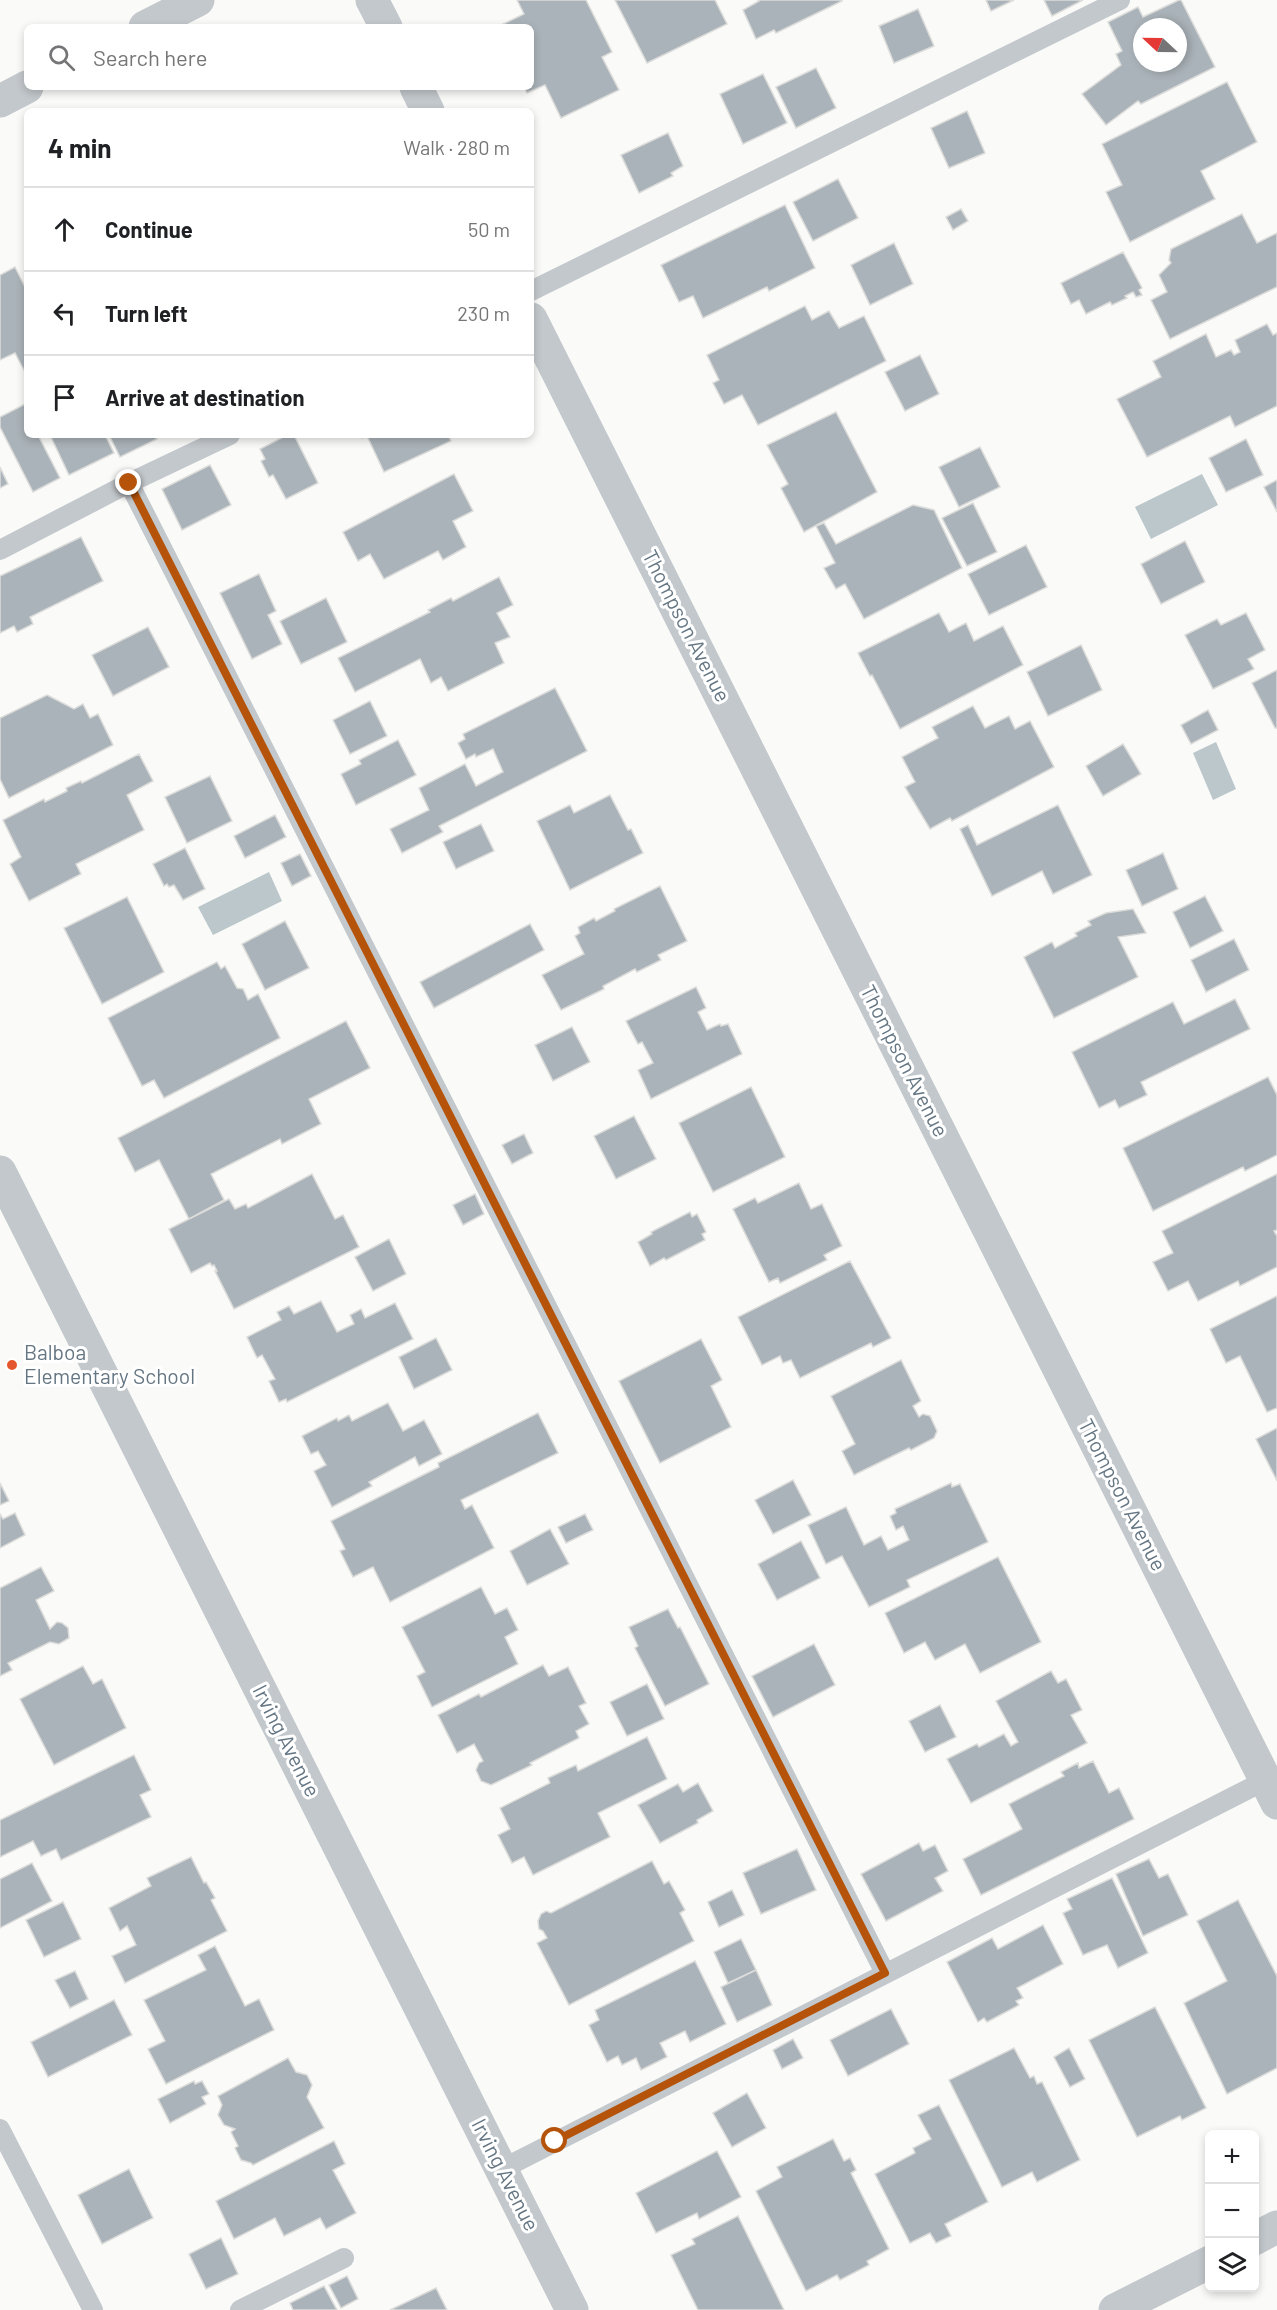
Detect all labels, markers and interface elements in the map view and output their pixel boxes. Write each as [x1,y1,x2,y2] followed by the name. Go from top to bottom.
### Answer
[1133,18,1187,72] north arrow
[24,24,534,90] search box
[45,41,78,74] icon: search
[93,44,207,70] text: Search here
[48,132,112,163] text: 4 min
[403,135,510,159] text: Walk · 280 m
[48,213,81,246] icon: ahead
[105,216,193,242] text: Continue
[468,217,510,241] text: 50 m
[48,297,81,330] icon: left
[105,300,188,326] text: Turn left
[457,301,510,325] text: 230 m
[48,381,81,414] icon: arrive
[105,384,304,410] text: Arrive at destination
[115,469,141,495] route end
[638,545,736,706] street label: Thompson Avenue
[856,980,954,1141] street label: Thompson Avenue
[24,1339,195,1388] place label: Balboa Elementary School
[5,1358,19,1372] marker: Balboa Elementary School
[1074,1414,1172,1575] street label: Thompson Avenue
[248,1680,326,1801] street label: Irving Avenue
[467,2114,545,2235] street label: Irving Avenue
[541,2127,567,2153] route start
[1205,2130,1259,2292] map controls
[1205,2130,1259,2184] button: +
[1205,2184,1259,2238] button: −
[1205,2238,1259,2292] button: layers

